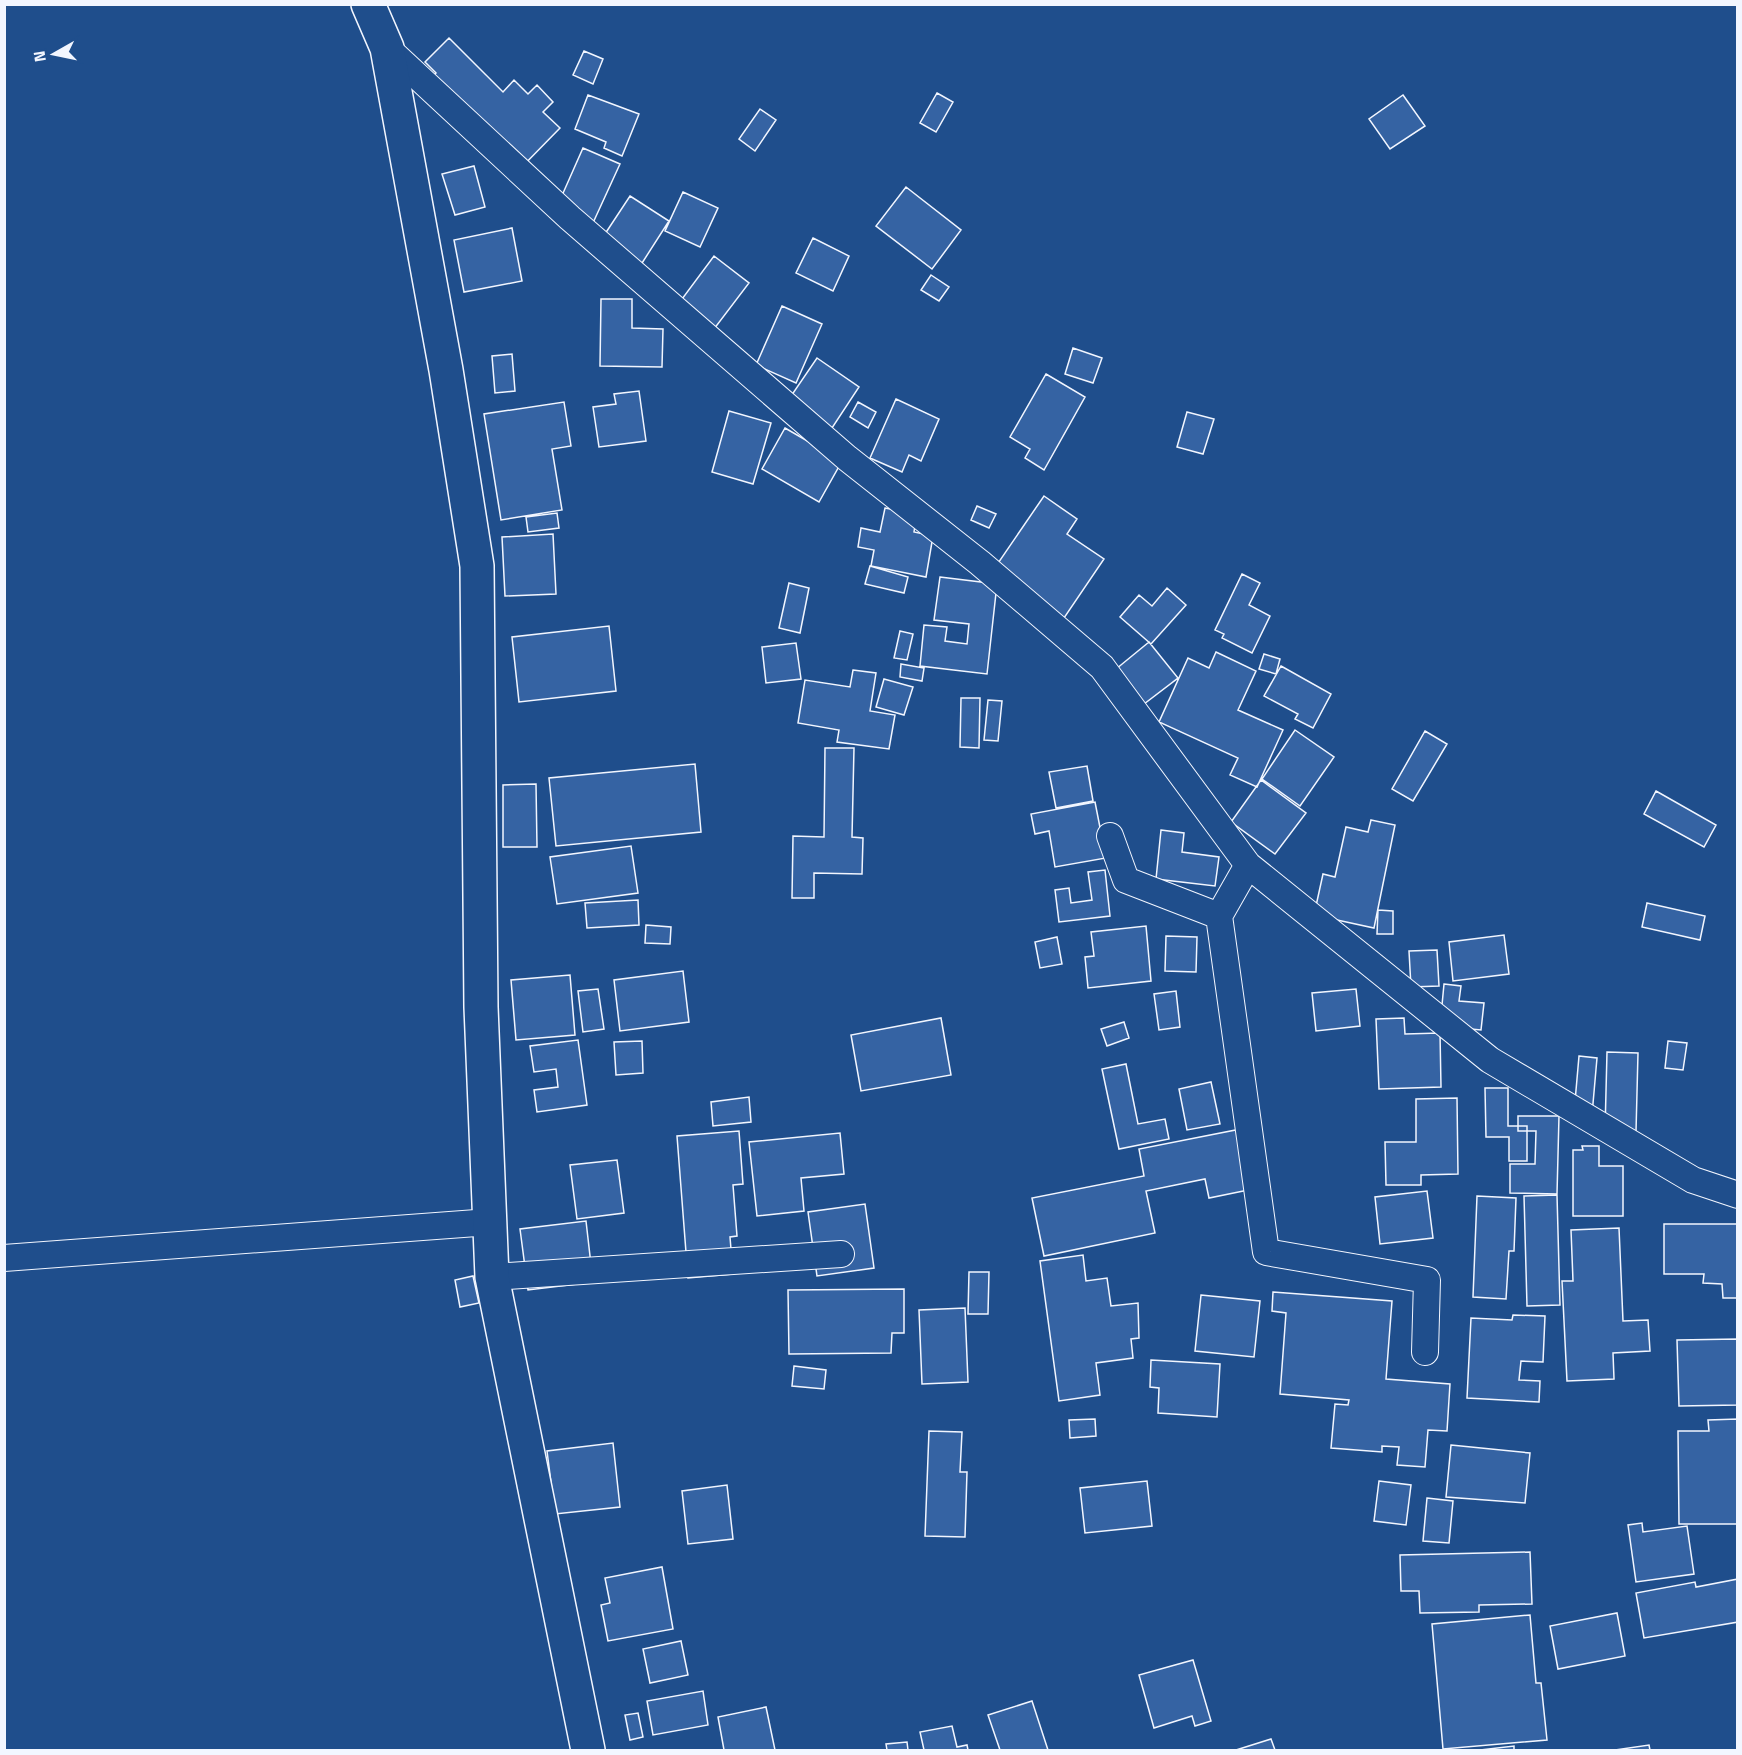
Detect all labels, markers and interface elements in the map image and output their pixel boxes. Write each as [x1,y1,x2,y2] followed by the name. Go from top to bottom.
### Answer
[24,24,84,84] north arrow
[26,49,52,64] text: N

